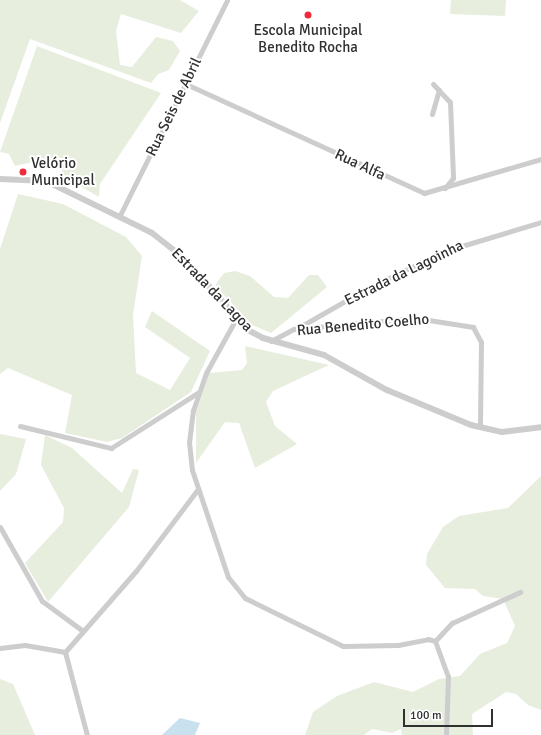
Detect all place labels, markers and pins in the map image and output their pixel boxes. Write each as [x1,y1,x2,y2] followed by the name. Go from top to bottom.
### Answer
[303,10,313,20] marker: Escola Municipal Benedito Rocha
[254,21,362,56] place label: Escola Municipal Benedito Rocha
[31,154,95,189] place label: Velório Municipal
[18,167,28,177] marker: Velório Municipal

